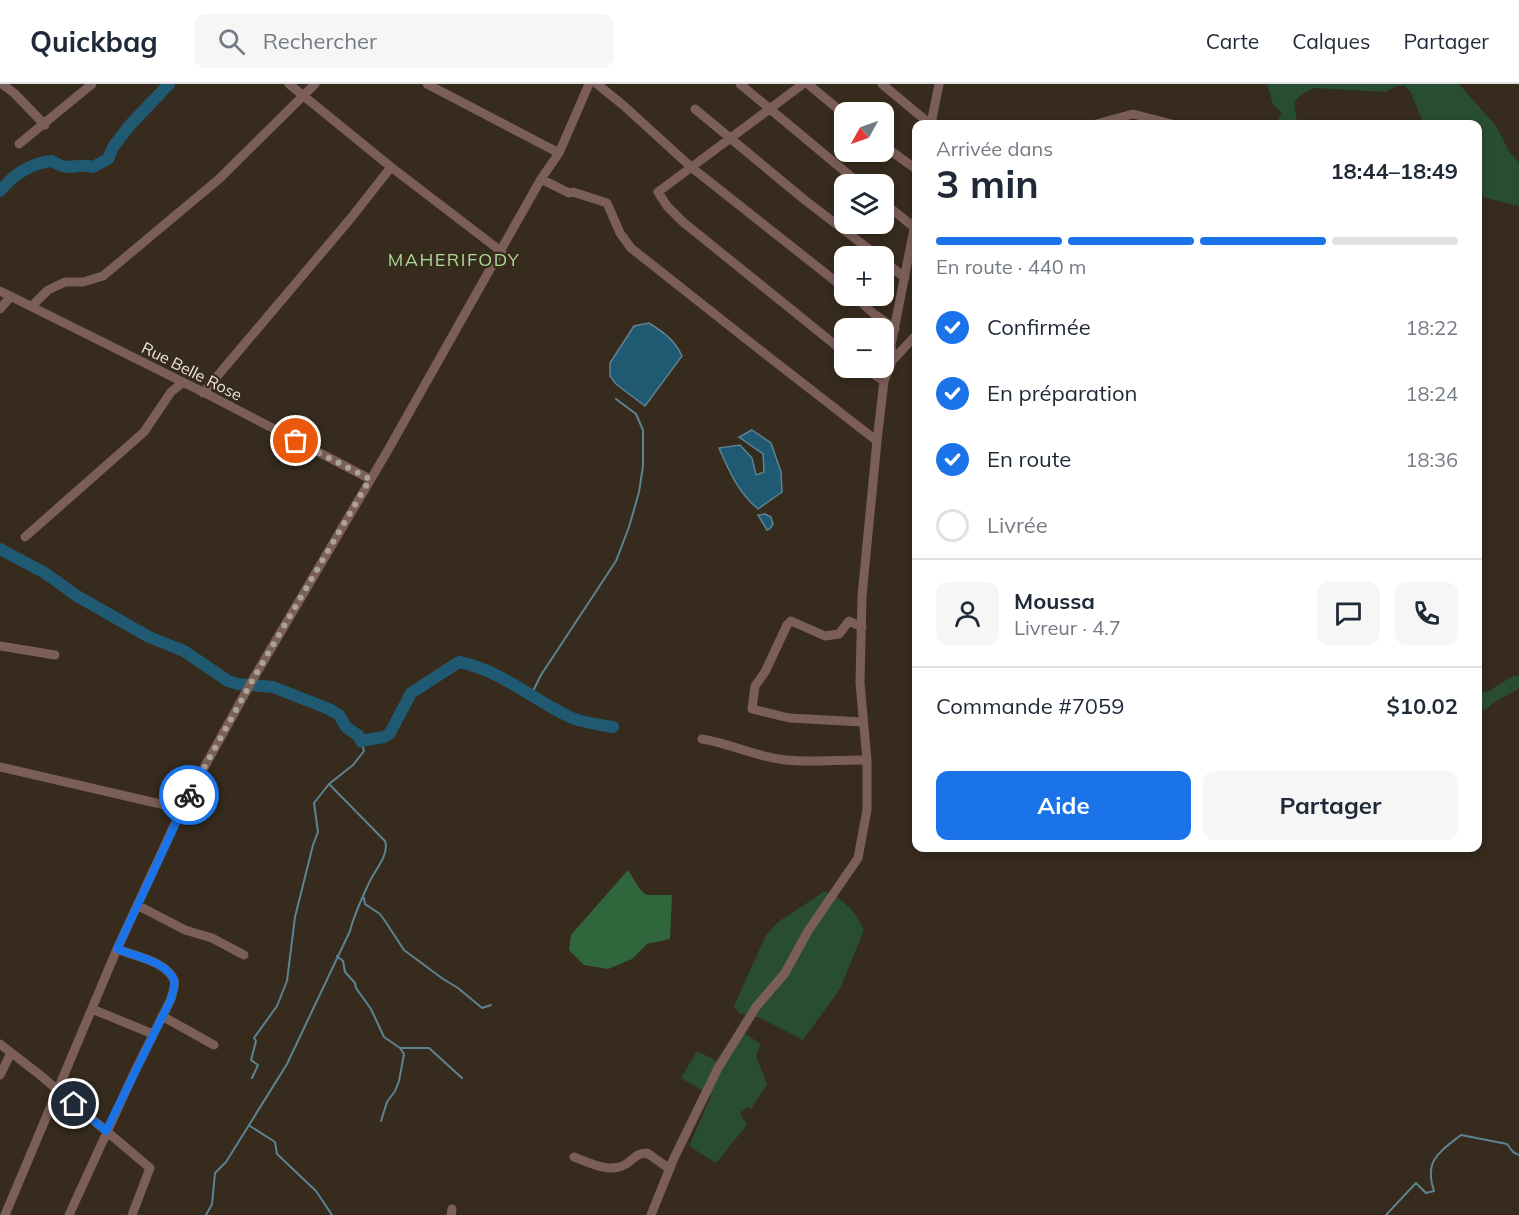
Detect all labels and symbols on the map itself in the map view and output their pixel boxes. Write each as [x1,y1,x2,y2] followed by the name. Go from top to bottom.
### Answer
[834,102,894,162] north arrow
[388,248,520,271] district label: MAHERIFODY
[138,337,246,405] street label: Rue Belle Rose
[270,415,321,466] pin
[159,765,219,825] courier
[48,1078,99,1129] pin

